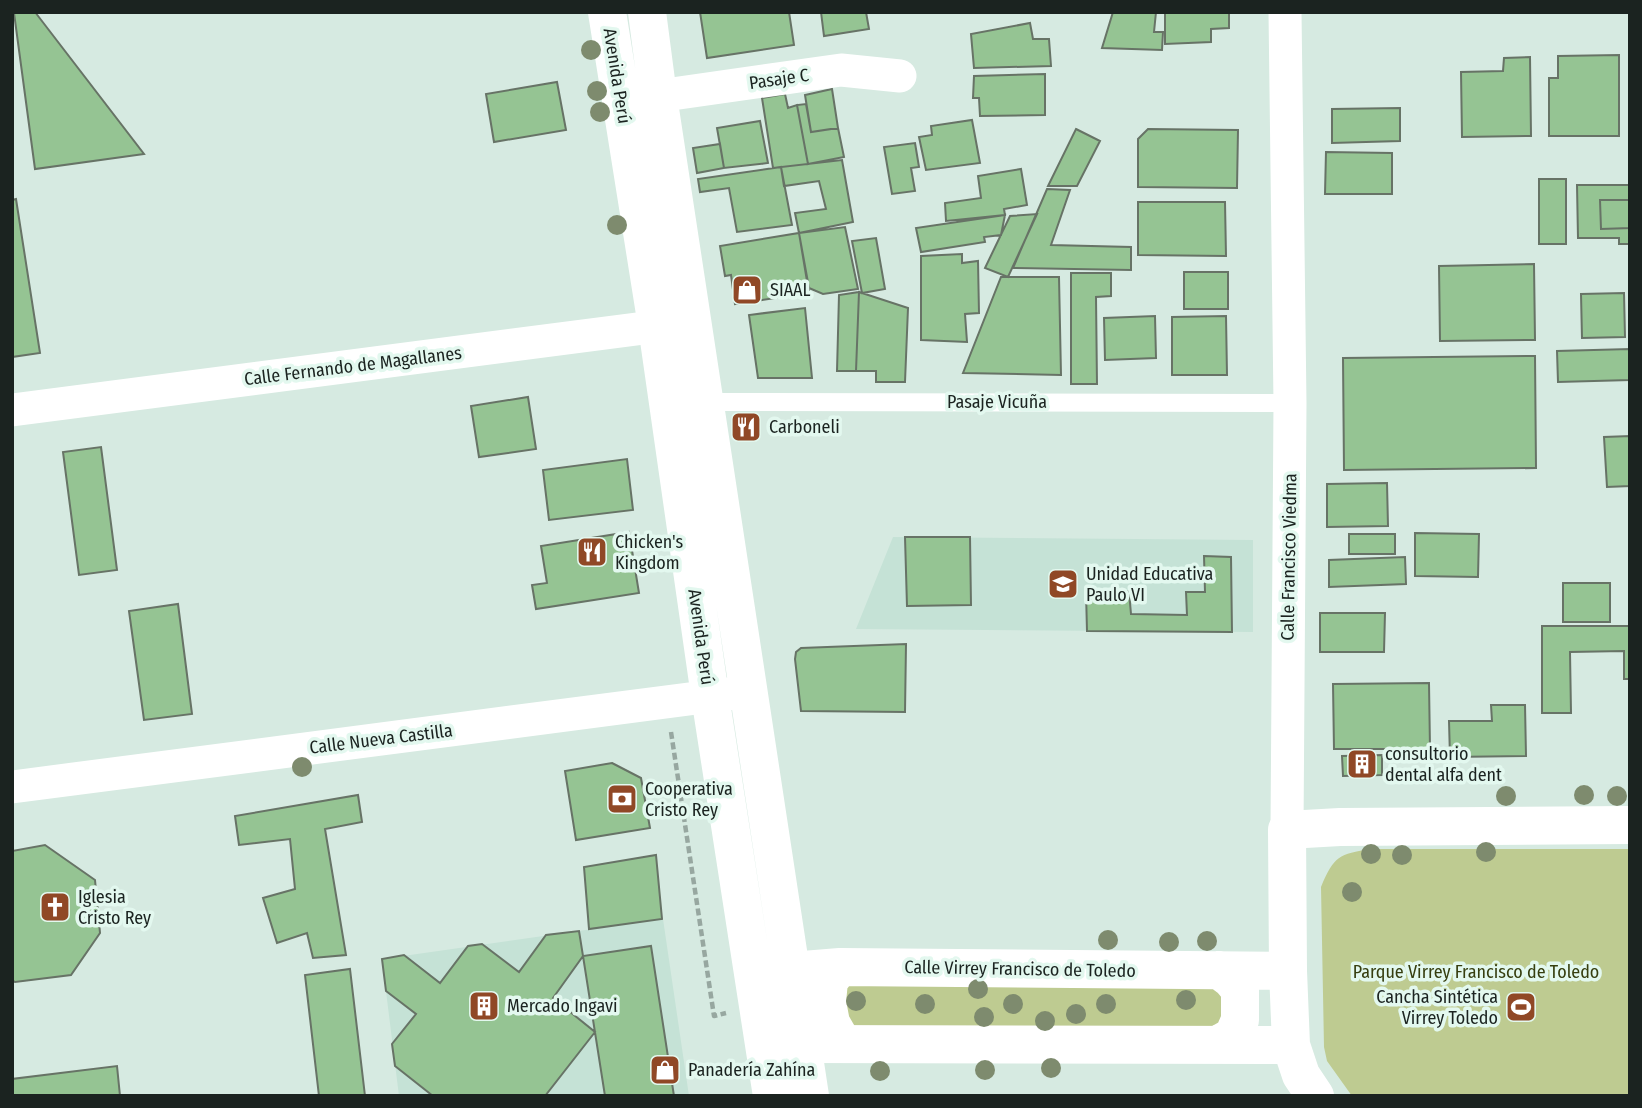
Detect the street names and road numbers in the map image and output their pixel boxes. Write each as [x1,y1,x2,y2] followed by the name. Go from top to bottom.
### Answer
[599,27,635,125] street label: Avenida Perú
[748,64,810,94] street label: Pasaje C
[243,342,463,390] street label: Calle Fernando de Magallanes
[947,391,1047,413] street label: Pasaje Vicuña
[1277,473,1301,641] street label: Calle Francisco Viedma
[683,588,719,686] street label: Avenida Perú
[308,719,454,759] street label: Calle Nueva Castilla
[904,956,1136,982] street label: Calle Virrey Francisco de Toledo

